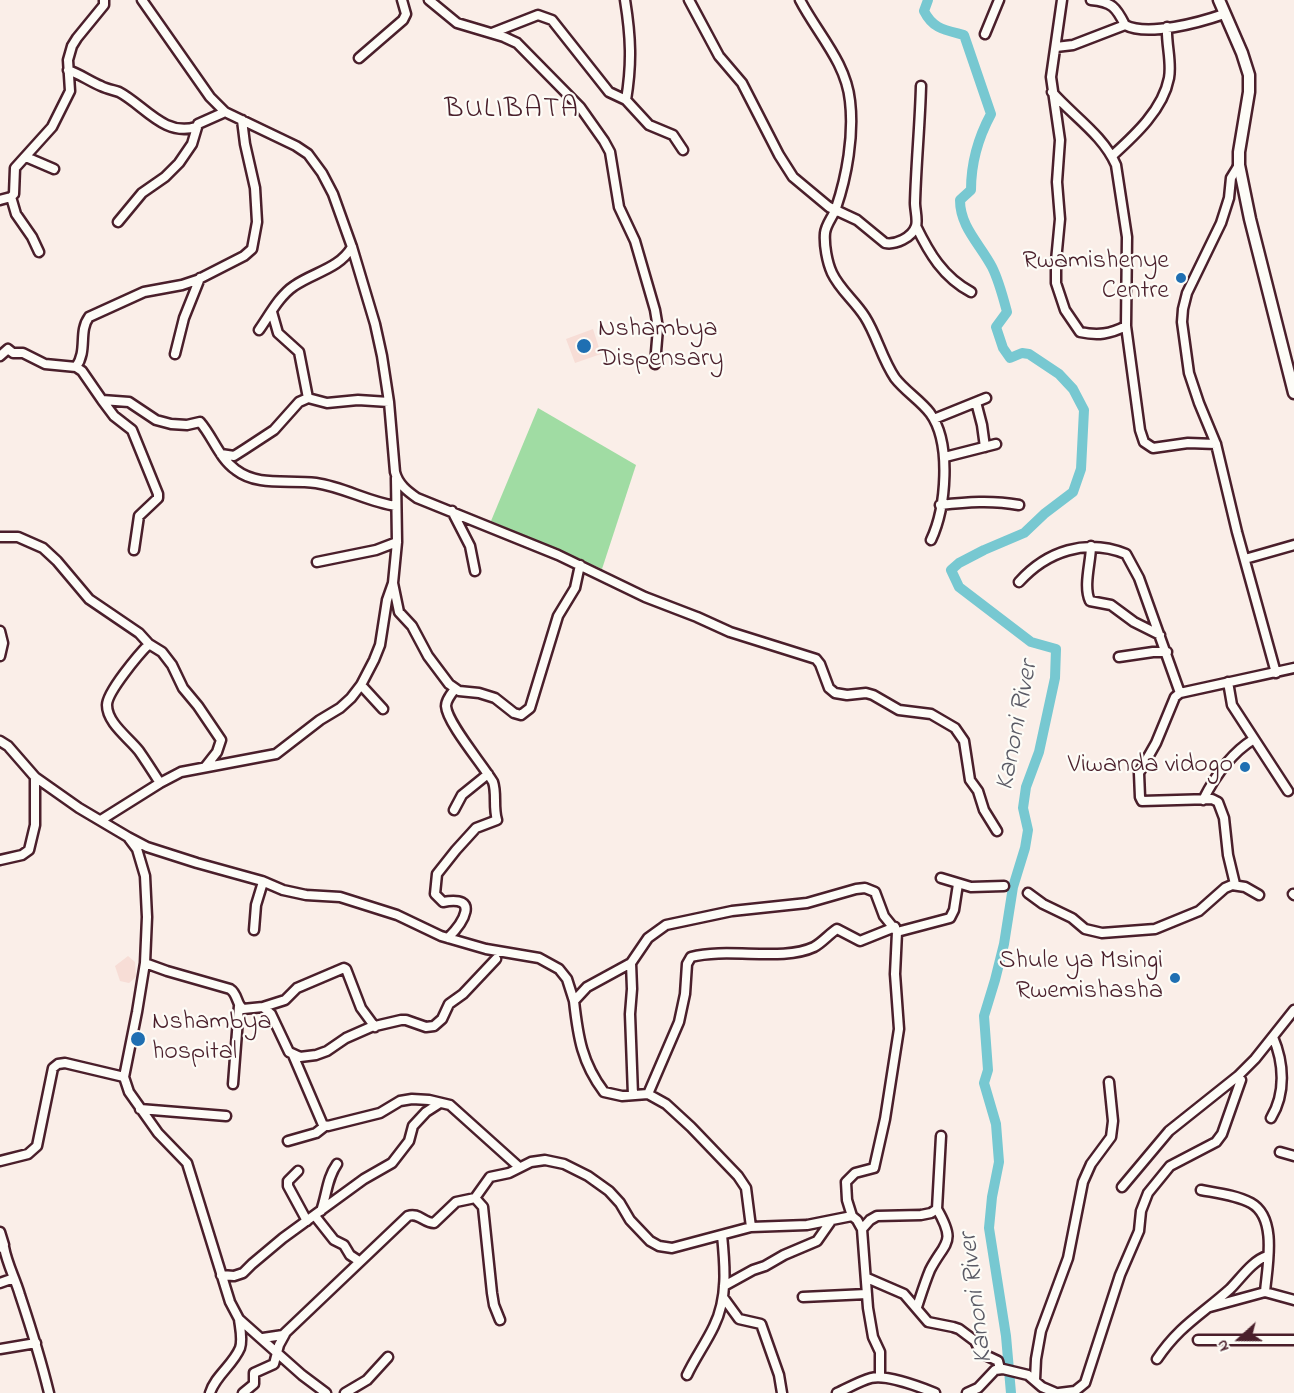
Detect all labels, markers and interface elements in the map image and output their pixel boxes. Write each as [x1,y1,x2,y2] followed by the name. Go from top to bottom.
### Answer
[445,94,579,128] district label: BULIBATA
[1023,247,1169,308] place label: Rwamishenye Centre
[1174,271,1188,285] marker: Rwamishenye Centre
[598,315,723,376] place label: Nshambya Dispensary
[575,337,593,355] marker: Nshambya Dispensary
[991,658,1047,794] water label: Kanoni River
[1068,751,1233,783] place label: Viwanda vidogo
[1238,760,1252,774] marker: Viwanda vidogo
[999,947,1163,1008] place label: Shule ya Msingi Rwemishasha
[1168,971,1182,985] marker: Shule ya Msingi Rwemishasha
[152,1008,272,1070] place label: Nshambya hospital
[129,1030,147,1048] marker: Nshambya hospital
[954,1231,1002,1365] water label: Kanoni River
[1210,1309,1270,1369] north arrow
[1210,1336,1236,1355] text: N

